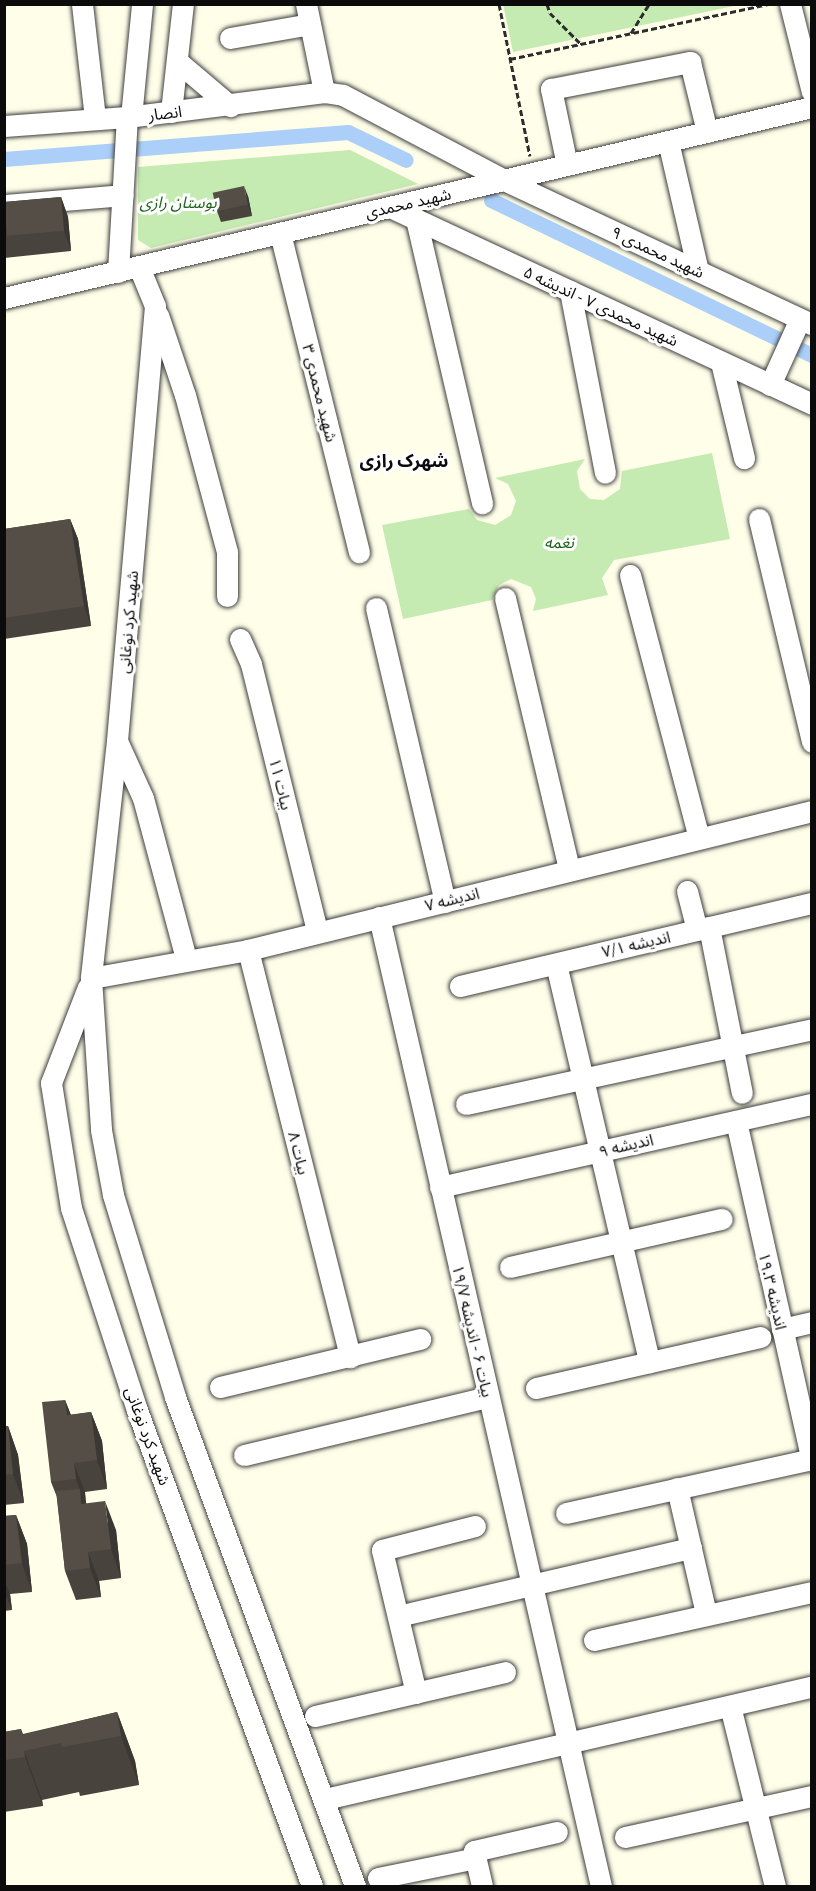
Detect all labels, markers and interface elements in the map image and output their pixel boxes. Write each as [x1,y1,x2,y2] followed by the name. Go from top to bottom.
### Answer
[147,101,183,125] street label: انصار
[363,184,453,222] street label: شهید محمدی
[139,192,217,212] park label: بوستان رازی
[609,222,707,282] street label: شهید محمدی ۹
[521,262,681,350] street label: شهید محمدی ۷ - اندیشه ۵
[299,342,341,444] street label: شهید محمدی ۳
[360,450,448,472] district label: شهرک رازی
[544,532,574,552] park label: نغمه
[114,570,142,674] street label: شهید کرد نوغانی
[265,756,297,812] street label: بیات ۱۱
[423,883,481,915] street label: اندیشه ۷
[600,927,672,961] street label: اندیشه ۷/۱
[284,1129,314,1177] street label: بیات ۸
[597,1129,655,1161] street label: اندیشه ۹
[755,1250,791,1332] street label: اندیشه ۱۹.۳
[448,1263,498,1399] street label: بیات ۶ - اندیشه ۱۹/۷
[121,1384,175,1488] street label: شهید کرد نوغانی

